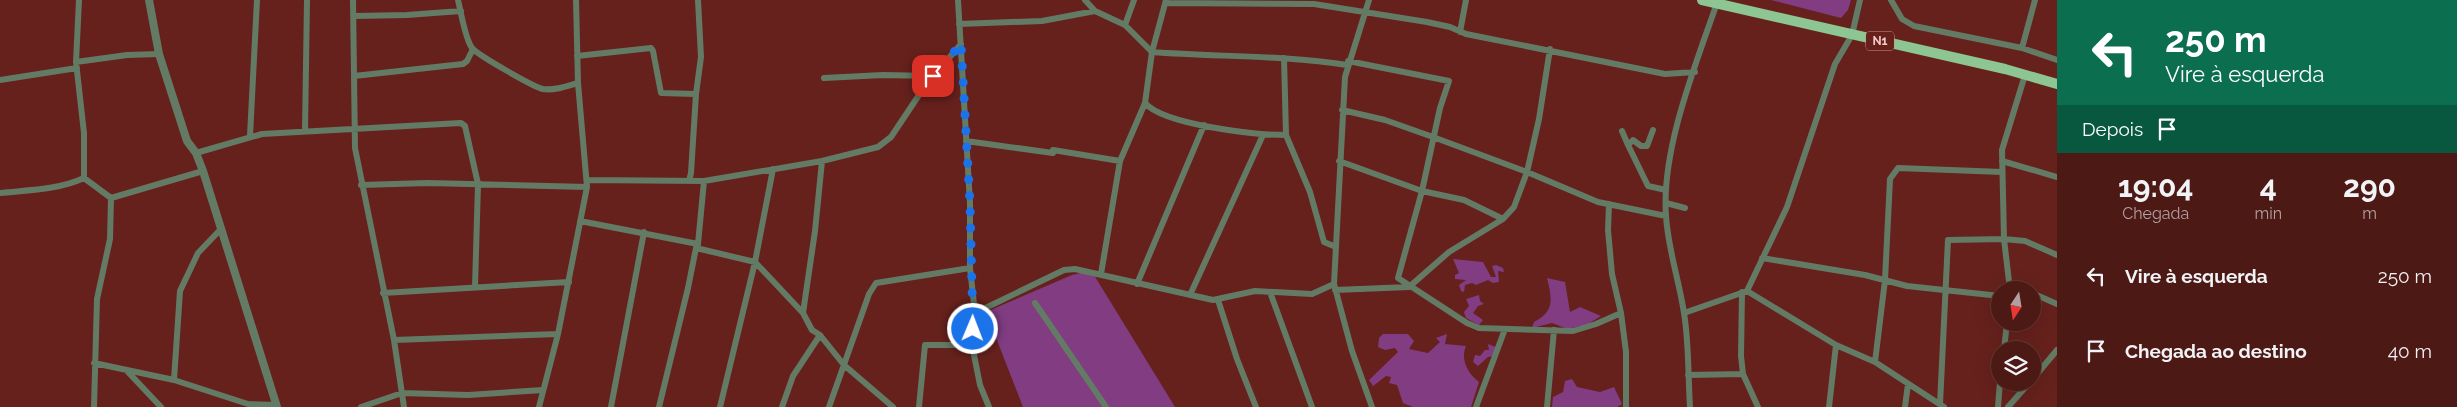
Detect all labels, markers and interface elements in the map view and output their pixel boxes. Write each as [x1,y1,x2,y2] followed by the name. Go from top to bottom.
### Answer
[2165,19,2267,60] text: 250 m
[2082,20,2147,85] icon: left
[1866,31,1894,50] road number: N1
[912,55,954,97] pin
[2165,61,2324,87] text: Vire à esquerda
[919,62,947,90] icon: arrive
[2153,115,2181,143] icon: arrive
[2082,118,2143,140] text: Depois
[2118,169,2193,204] text: 19:04
[2260,169,2277,204] text: 4
[2343,169,2396,204] text: 290
[2122,204,2189,223] text: Chegada
[2254,204,2282,223] text: min
[2362,204,2377,223] text: m
[2082,262,2110,290] icon: left
[2125,265,2268,287] text: Vire à esquerda
[2378,265,2432,287] text: 250 m
[1991,281,2041,331] north arrow
[1991,281,2041,391] map controls
[946,302,998,354] position arrow
[2082,337,2110,365] icon: arrive
[2125,340,2307,362] text: Chegada ao destino
[2388,340,2432,362] text: 40 m
[1991,341,2041,391] button: layers

